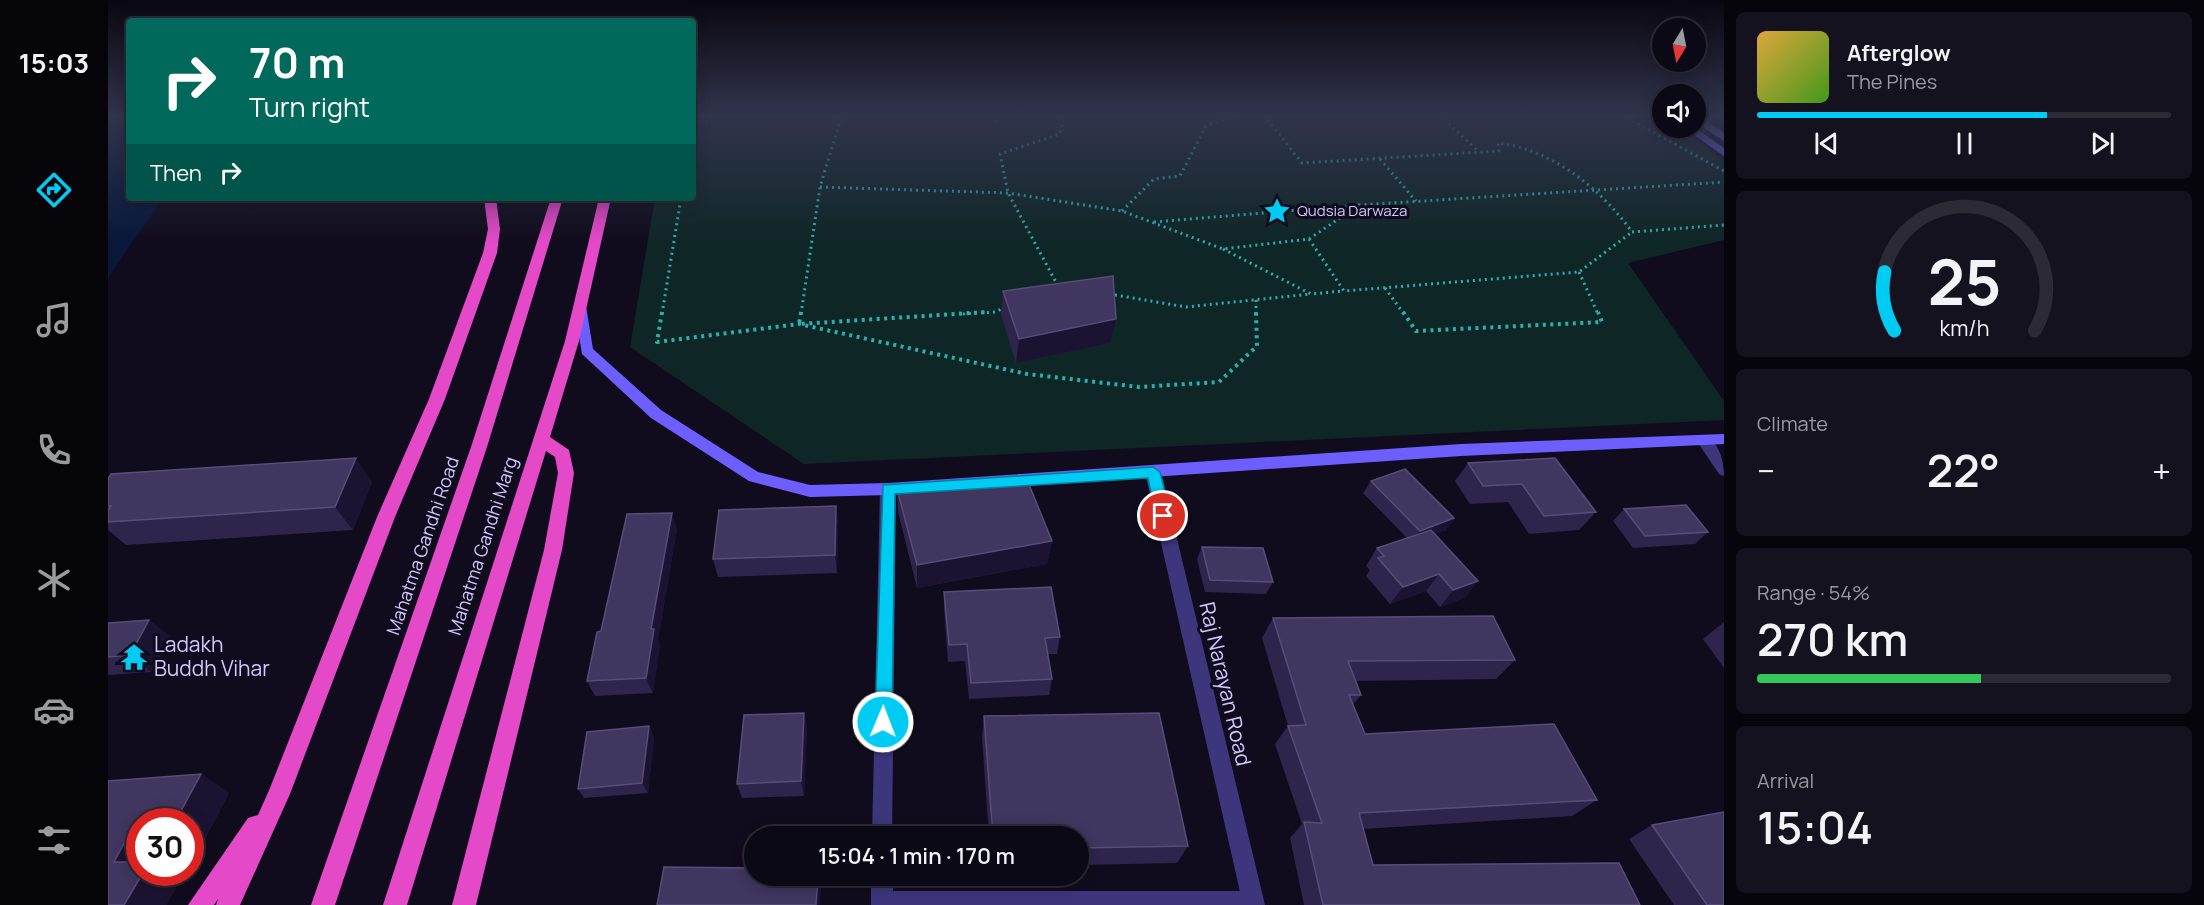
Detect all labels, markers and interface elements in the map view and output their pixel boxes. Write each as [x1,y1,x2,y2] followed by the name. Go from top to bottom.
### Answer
[1652,18,1706,72] north arrow
[1652,18,1706,138] map controls
[249,33,345,91] text: 70 m
[1847,38,1951,68] text: Afterglow
[150,42,228,120] icon: right
[19,44,89,81] text: 15:03
[1847,68,1937,95] text: The Pines
[1652,84,1706,138] button: sound
[249,88,370,125] text: Turn right
[1810,127,1843,160] icon: previous
[1948,127,1981,160] icon: pause
[2086,127,2119,160] icon: next
[214,156,247,189] icon: right
[150,158,202,188] text: Then
[33,169,75,211] icon: directions
[1262,196,1292,226] place icon: Qudsia Darwaza
[1297,200,1407,221] place label: Qudsia Darwaza
[1927,238,2001,324] text: 25
[33,299,75,341] icon: music
[1939,313,1989,342] text: km/h
[1757,410,1828,437] text: Climate
[33,429,75,471] icon: phone
[1927,439,2000,501] text: 22°
[1757,448,1775,493] text: −
[2152,448,2171,493] text: +
[380,453,464,638] street label: Mahatma Gandhi Road
[442,453,522,638] street label: Mahatma Gandhi Marg
[1137,490,1188,541] pin
[1146,499,1179,532] icon: arrive
[33,559,75,601] icon: climate
[1757,579,1870,606] text: Range · 54%
[1194,599,1258,768] street label: Raj Narayan Road
[1757,608,1908,670] text: 270 km
[154,630,270,682] place label: Ladakh Buddh Vihar
[119,642,149,672] temple icon: Ladakh Buddh Vihar
[33,689,75,731] icon: car
[851,690,915,754] position arrow
[1757,767,1814,794] text: Arrival
[1757,796,1873,858] text: 15:04
[126,808,204,886] speed limit sign: 30
[33,819,75,861] icon: filters
[818,841,1015,871] text: 15:04 · 1 min · 170 m

